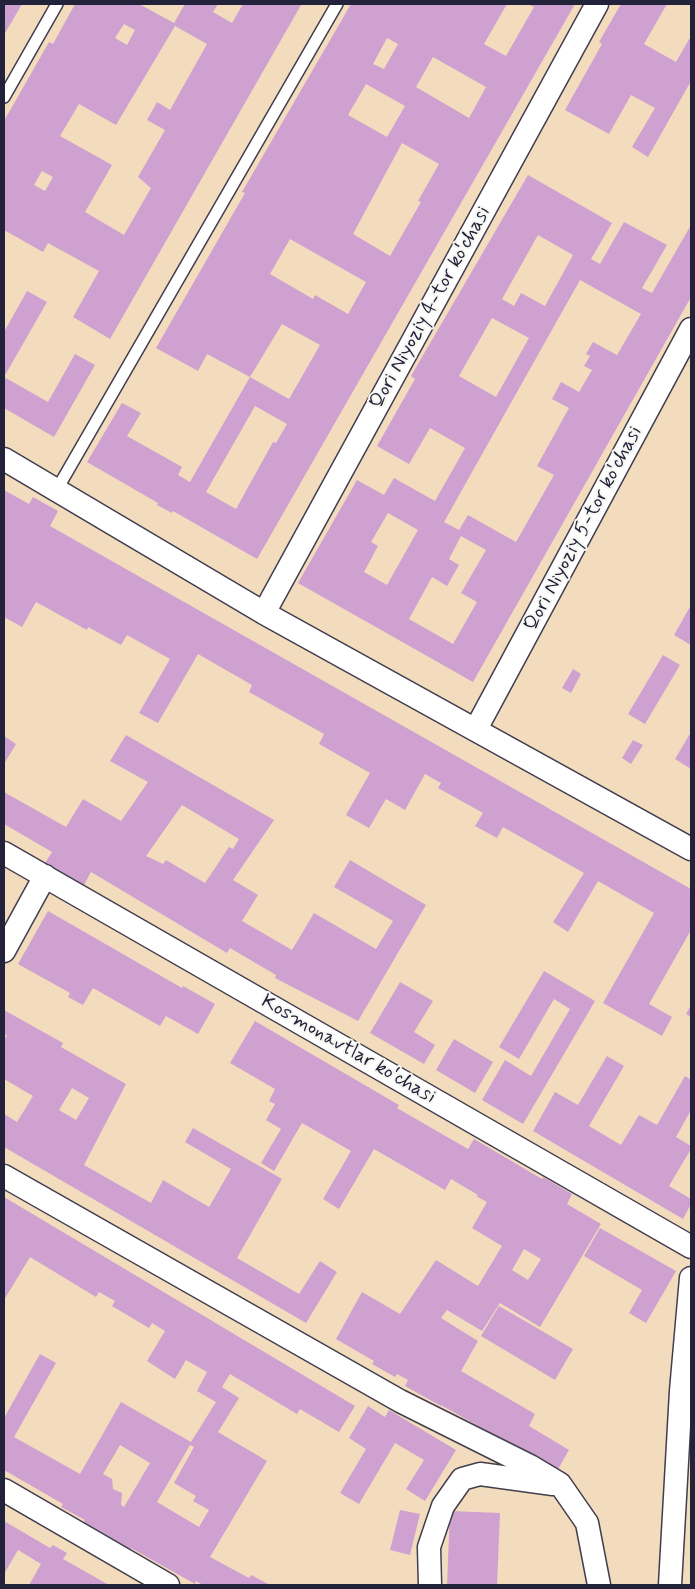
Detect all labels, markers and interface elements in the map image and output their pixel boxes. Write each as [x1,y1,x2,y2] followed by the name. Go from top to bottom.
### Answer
[365,203,497,413] street label: Qori Niyoziy 4-tor koʻchasi
[520,423,648,635] street label: Qori Niyoziy 5-tor ko'chasi
[256,990,440,1110] street label: Kosmonavtlar koʻchasi

